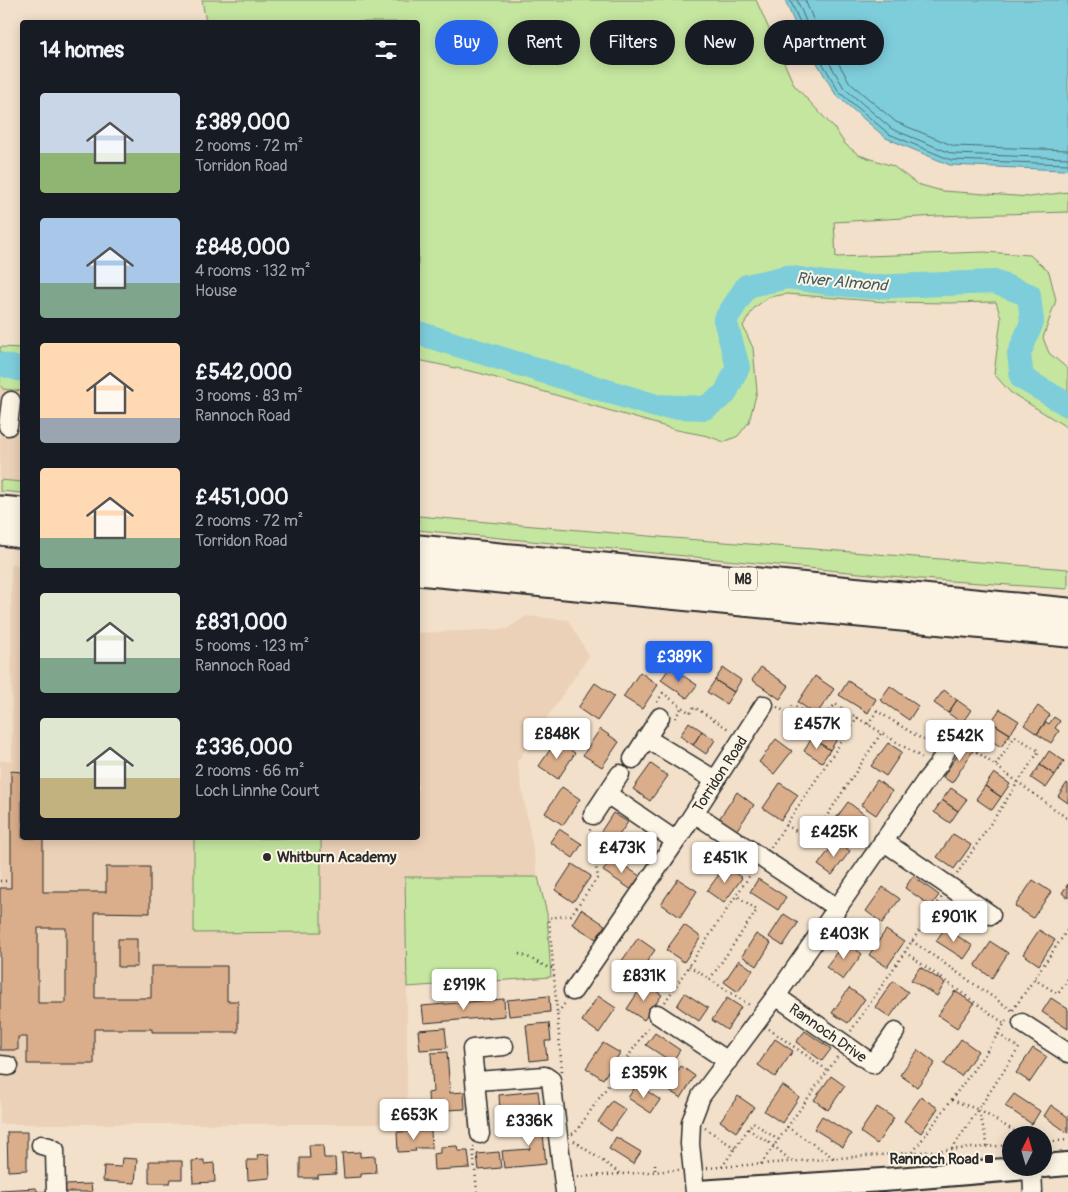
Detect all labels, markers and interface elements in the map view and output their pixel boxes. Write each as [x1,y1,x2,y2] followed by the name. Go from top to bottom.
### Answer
[435,20,498,65] chip: Buy
[508,20,580,65] chip: Rent
[590,20,675,65] chip: Filters
[685,20,754,65] chip: New
[764,20,884,65] chip: Apartment
[372,36,400,64] icon: filters
[40,37,124,64] text: 14 homes
[195,109,290,136] text: £389,000
[80,113,140,173] icon: home
[195,136,303,156] text: 2 rooms · 72 m²
[195,156,288,176] text: Torridon Road
[195,234,290,261] text: £848,000
[80,238,140,298] icon: home
[195,261,310,281] text: 4 rooms · 132 m²
[796,268,890,296] water label: River Almond
[195,281,237,301] text: House
[195,359,292,386] text: £542,000
[80,363,140,423] icon: home
[195,386,303,406] text: 3 rooms · 83 m²
[195,406,291,426] text: Rannoch Road
[195,484,289,511] text: £451,000
[80,488,140,548] icon: home
[195,511,303,531] text: 2 rooms · 72 m²
[195,531,288,551] text: Torridon Road
[729,568,757,590] road number: M8
[195,609,287,636] text: £831,000
[80,613,140,673] icon: home
[195,636,309,656] text: 5 rooms · 123 m²
[644,640,714,683] pin: £389K
[656,647,702,667] text: £389K
[195,656,291,676] text: Rannoch Road
[782,708,852,750] pin: £457K
[794,714,840,734] text: £457K
[522,718,592,760] pin: £848K
[925,720,995,762] pin: £542K
[534,724,580,744] text: £848K
[937,726,983,746] text: £542K
[689,733,752,816] street label: Torridon Road
[195,734,293,761] text: £336,000
[80,738,140,798] icon: home
[195,761,305,781] text: 2 rooms · 66 m²
[195,781,319,801] text: Loch Linnhe Court
[799,816,869,858] pin: £425K
[811,822,857,842] text: £425K
[587,832,657,874] pin: £473K
[599,838,645,858] text: £473K
[690,842,760,884] pin: £451K
[277,848,397,867] place label: Whitburn Academy
[703,848,747,868] text: £451K
[261,851,273,863] marker: Whitburn Academy
[919,900,989,943] pin: £901K
[931,907,977,927] text: £901K
[809,918,879,960] pin: £403K
[819,924,869,944] text: £403K
[609,960,679,1002] pin: £831K
[622,966,666,986] text: £831K
[429,968,499,1011] pin: £919K
[443,975,485,995] text: £919K
[785,1000,871,1067] street label: Rannoch Drive
[609,1056,679,1099] pin: £359K
[621,1063,667,1083] text: £359K
[379,1098,449,1141] pin: £653K
[494,1104,564,1147] pin: £336K
[391,1105,437,1125] text: £653K
[505,1111,553,1131] text: £336K
[1002,1126,1052,1176] north arrow
[1002,1126,1052,1176] map controls
[889,1150,979,1169] place label: Rannoch Road
[983,1153,995,1165] marker: Rannoch Road

